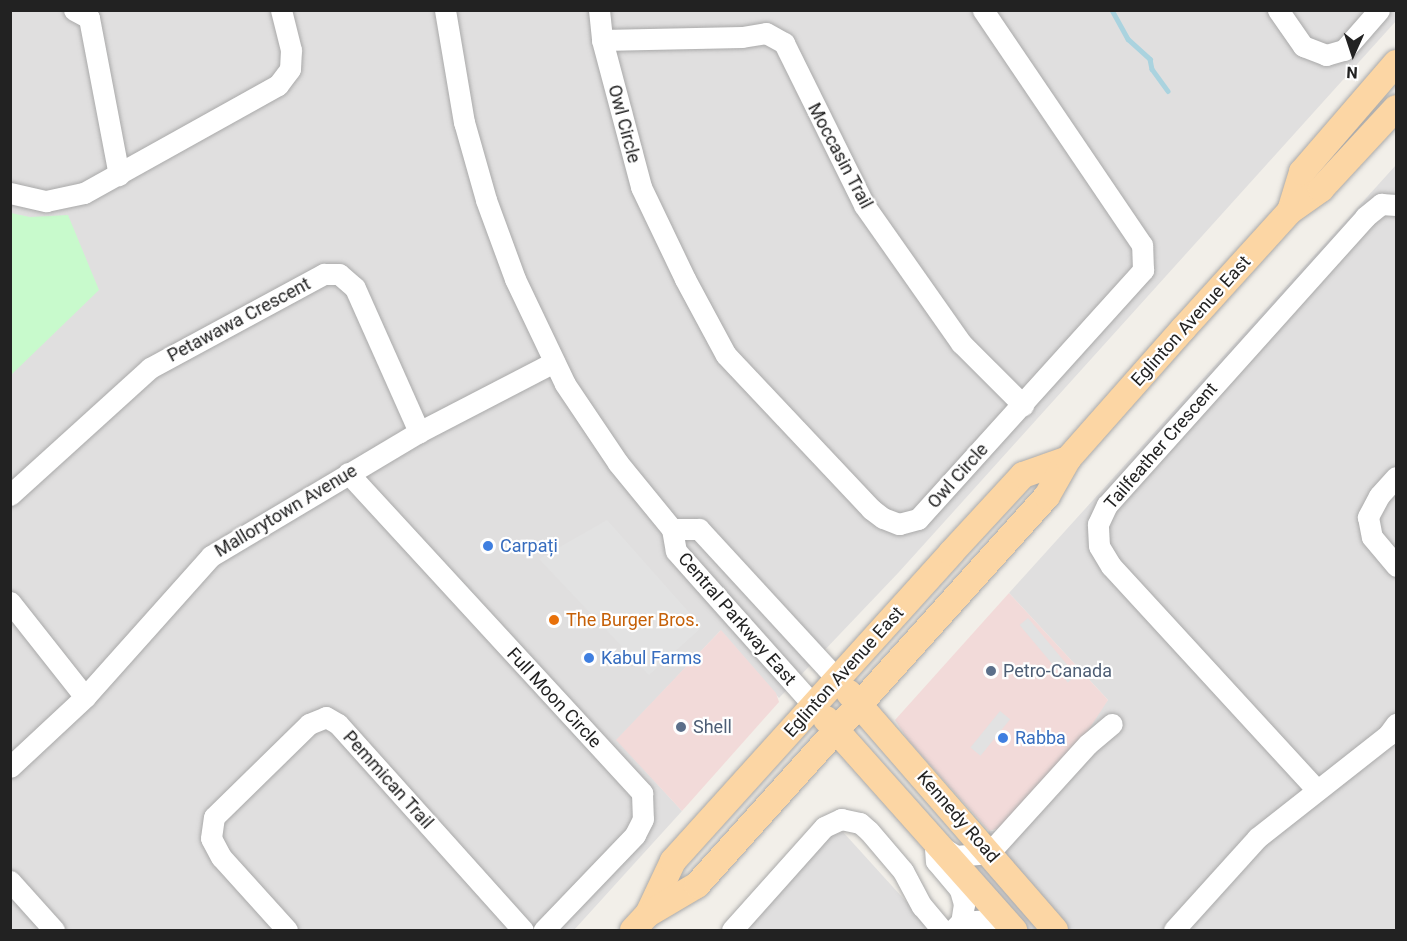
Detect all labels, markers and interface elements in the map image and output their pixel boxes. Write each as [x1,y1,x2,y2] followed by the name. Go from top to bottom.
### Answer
[1323,24,1383,84] north arrow
[1346,63,1358,82] text: N
[603,83,645,165] street label: Owl Circle
[803,99,877,213] street label: Moccasin Trail
[1127,251,1255,391] street label: Eglinton Avenue East
[164,273,314,367] street label: Petawawa Crescent
[1100,378,1222,514] street label: Tailfeather Crescent
[923,439,993,513] street label: Owl Circle
[211,460,361,562] street label: Mallorytown Avenue
[500,535,558,557] place label: Carpați
[481,539,495,553] marker: Carpați
[673,548,801,690] street label: Central Parkway East
[780,602,908,742] street label: Eglinton Avenue East
[566,609,699,631] place label: The Burger Bros.
[547,613,561,627] marker: The Burger Bros.
[502,643,606,753] street label: Full Moon Circle
[601,647,702,669] place label: Kabul Farms
[582,651,596,665] marker: Kabul Farms
[1003,660,1112,682] place label: Petro-Canada
[984,664,998,678] marker: Petro-Canada
[693,716,732,738] place label: Shell
[674,720,688,734] marker: Shell
[338,726,438,834] street label: Pemmican Trail
[1015,727,1066,749] place label: Rabba
[996,731,1010,745] marker: Rabba
[912,767,1004,867] street label: Kennedy Road

